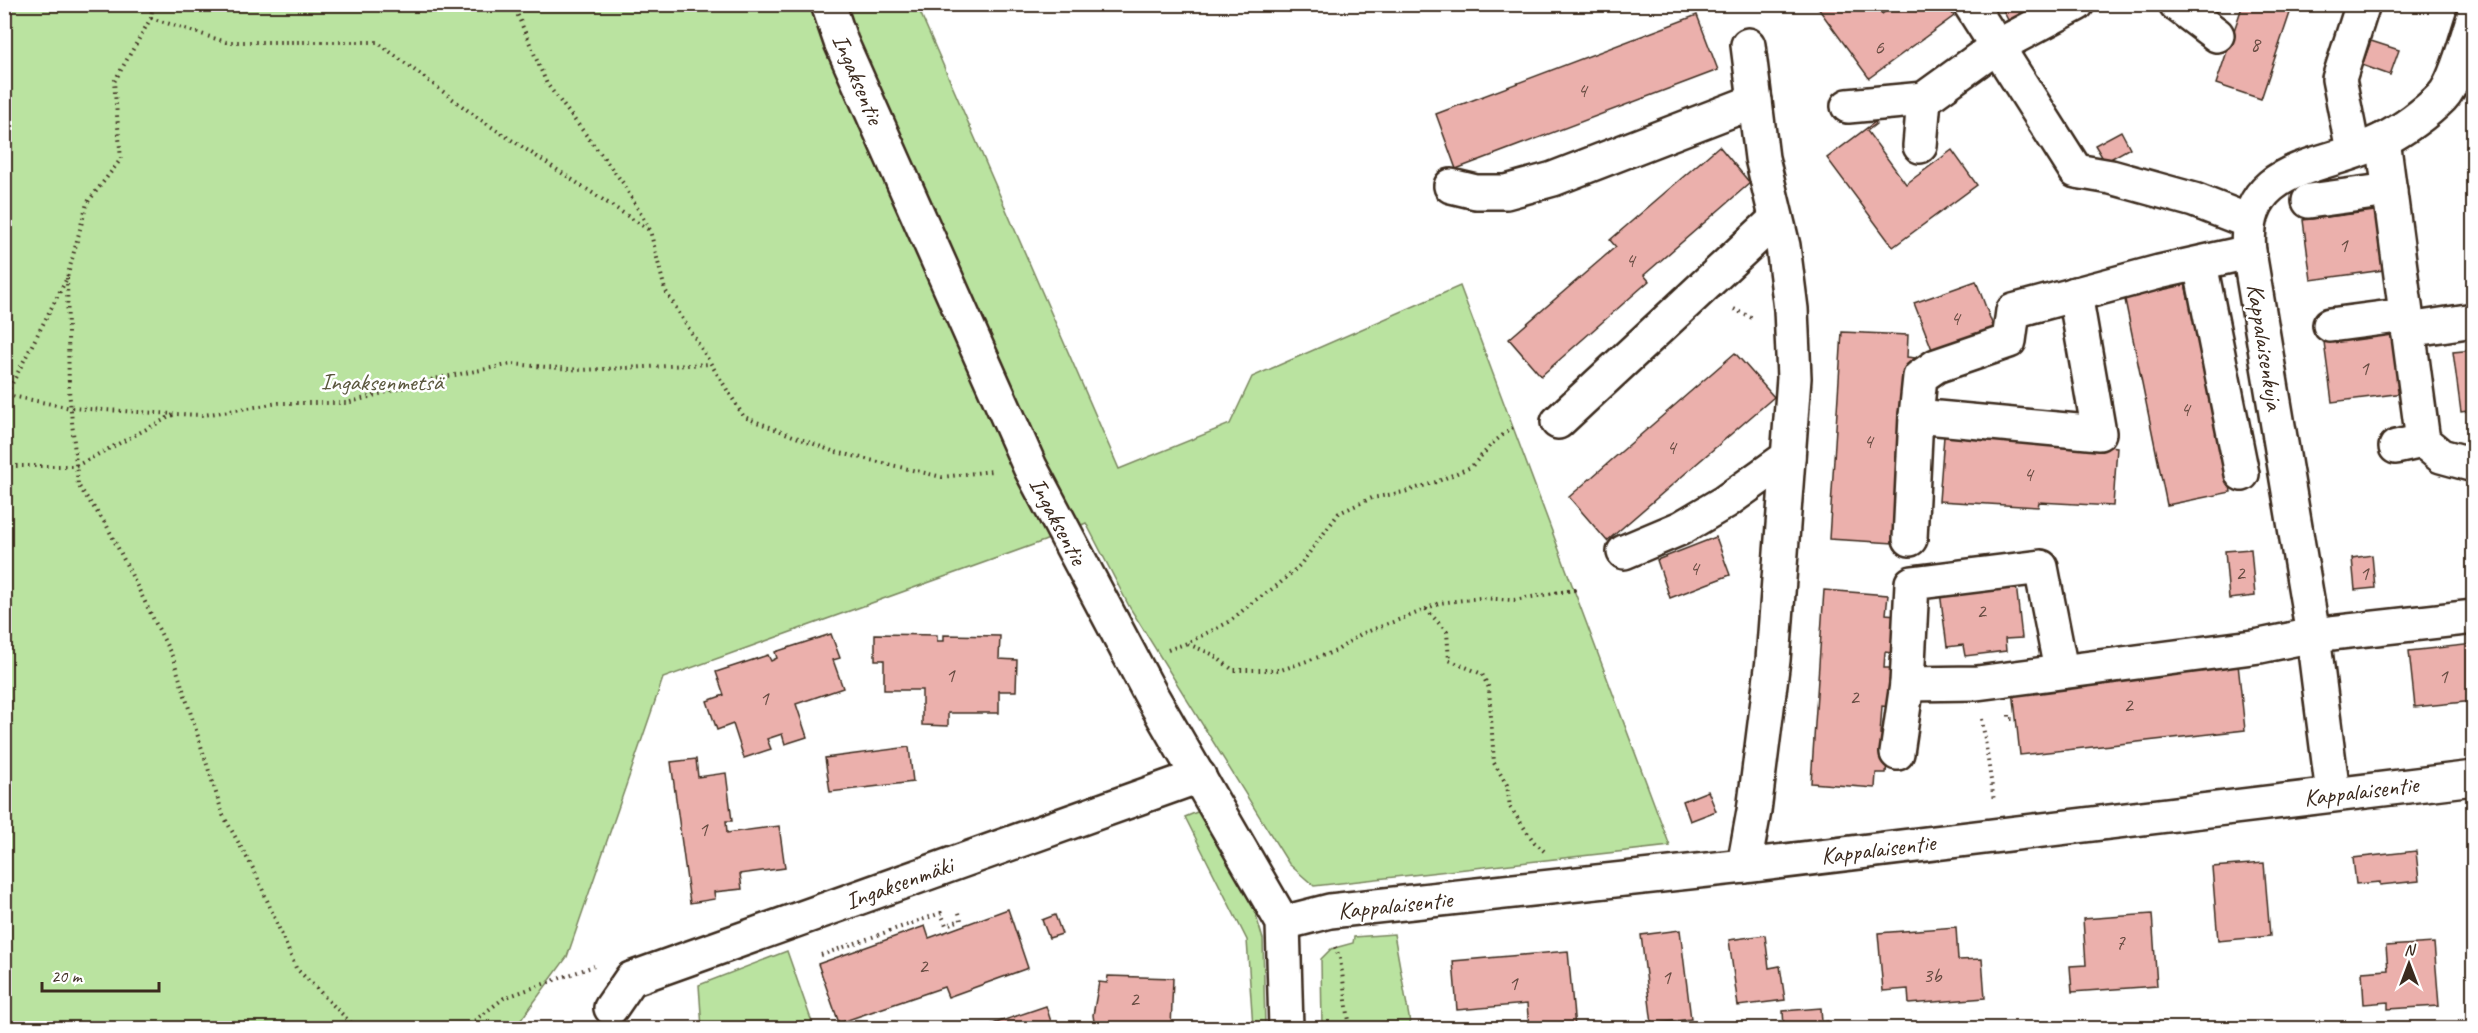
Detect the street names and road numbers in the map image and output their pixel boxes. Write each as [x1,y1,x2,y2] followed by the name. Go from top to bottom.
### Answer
[826,29,891,131] street label: Ingaksentie
[2240,282,2290,414] street label: Kappalaisenkuja
[1022,472,1095,572] street label: Ingaksentie
[2302,769,2422,813] street label: Kappalaisentie
[1819,827,1939,871] street label: Kappalaisentie
[841,849,959,916] street label: Ingaksenmäki
[1336,884,1456,926] street label: Kappalaisentie

